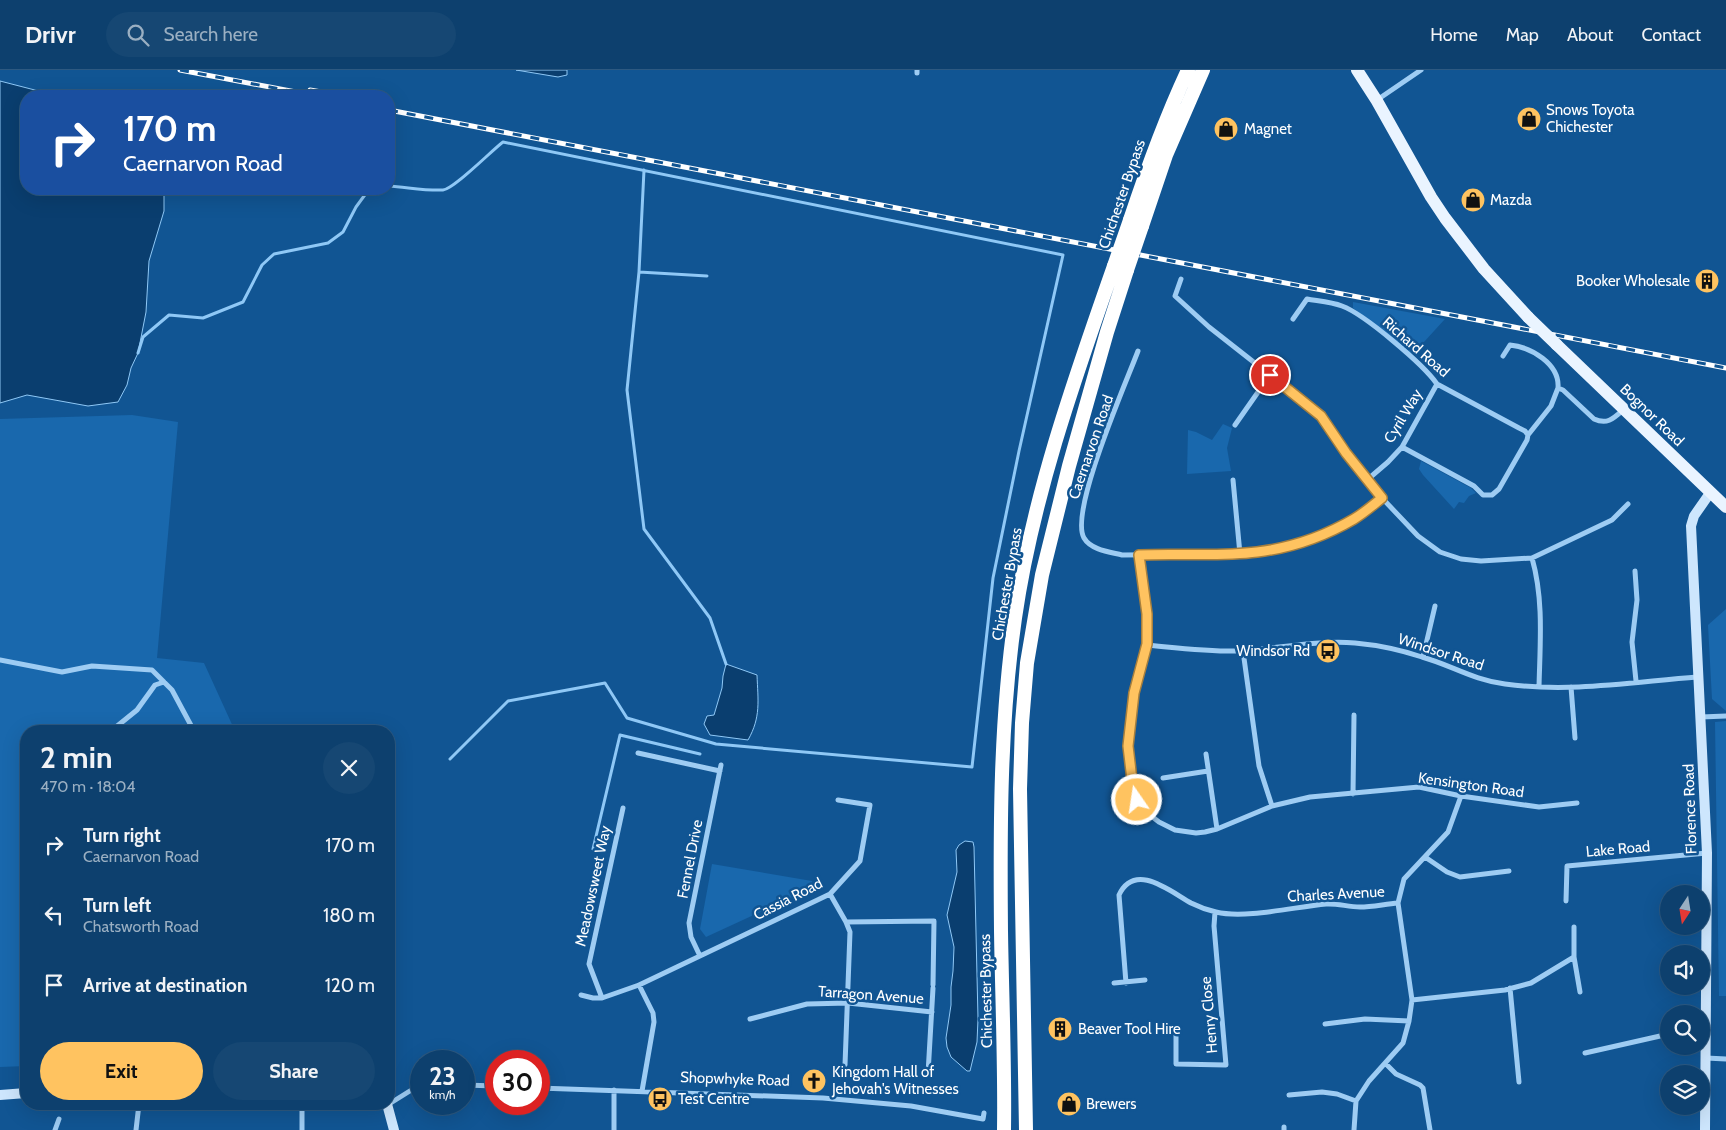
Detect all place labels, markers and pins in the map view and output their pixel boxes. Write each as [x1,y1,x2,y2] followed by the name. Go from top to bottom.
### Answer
[1546,101,1635,136] place label: Snows Toyota Chichester
[1516,106,1542,132] shop icon: Snows Toyota Chichester
[1213,116,1239,142] shop icon: Magnet
[1244,120,1292,138] place label: Magnet
[1460,187,1486,213] shop icon: Mazda
[1490,191,1533,209] place label: Mazda
[1694,268,1720,294] building icon: Booker Wholesale
[1576,272,1690,290] place label: Booker Wholesale
[1249,354,1291,396] pin
[1315,638,1341,664] bus stop icon: Windsor Rd
[1236,642,1310,660] place label: Windsor Rd
[1047,1016,1073,1042] building icon: Beaver Tool Hire
[1078,1020,1181,1038] place label: Beaver Tool Hire
[831,1063,959,1098] place label: Kingdom Hall of Jehovah's Witnesses
[801,1068,827,1094] church icon: Kingdom Hall of Jehovah's Witnesses
[647,1086,673,1112] bus stop icon: Test Centre
[678,1090,750,1108] place label: Test Centre
[1056,1091,1082,1117] shop icon: Brewers
[1086,1095,1137,1113] place label: Brewers

